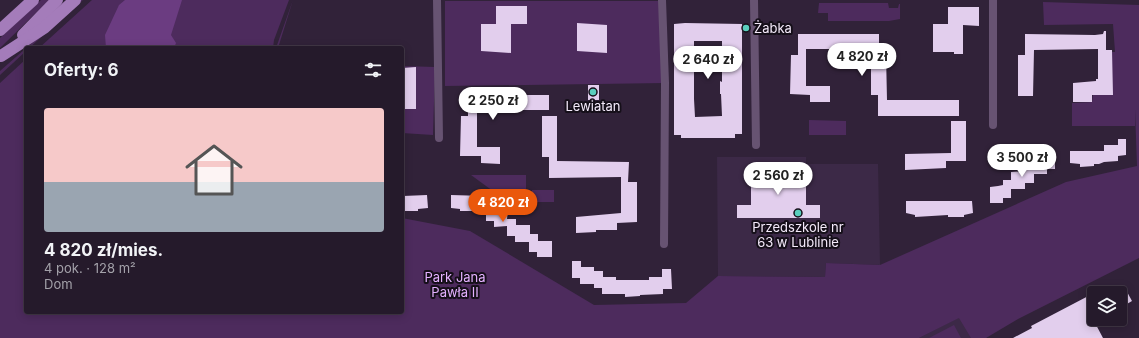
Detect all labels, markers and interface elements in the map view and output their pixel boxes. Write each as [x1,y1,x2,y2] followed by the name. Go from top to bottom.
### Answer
[754,20,792,36] place label: Żabka
[741,23,751,33] marker: Żabka
[821,43,903,77] pin: 4 820 zł
[667,46,749,80] pin: 2 640 zł
[836,48,888,64] text: 4 820 zł
[682,51,734,67] text: 2 640 zł
[362,59,384,81] icon: filters
[44,60,118,80] text: Oferty: 6
[452,87,534,121] pin: 2 250 zł
[588,87,598,97] marker: Lewiatan
[468,92,518,108] text: 2 250 zł
[565,98,621,114] place label: Lewiatan
[178,134,250,206] icon: home
[981,144,1063,178] pin: 3 500 zł
[996,149,1048,165] text: 3 500 zł
[737,162,819,196] pin: 2 560 zł
[753,167,803,183] text: 2 560 zł
[462,189,544,223] pin: 4 820 zł
[477,194,529,210] text: 4 820 zł
[793,208,803,218] marker: Przedszkole nr 63 w Lublinie
[752,219,844,250] place label: Przedszkole nr 63 w Lublinie
[44,240,163,260] text: 4 820 zł/mies.
[44,260,136,276] text: 4 pok. · 128 m²
[424,269,486,300] park label: Park Jana Pawła II
[44,276,73,292] text: Dom
[1087,286,1127,326] map controls
[1087,286,1127,326] button: layers

